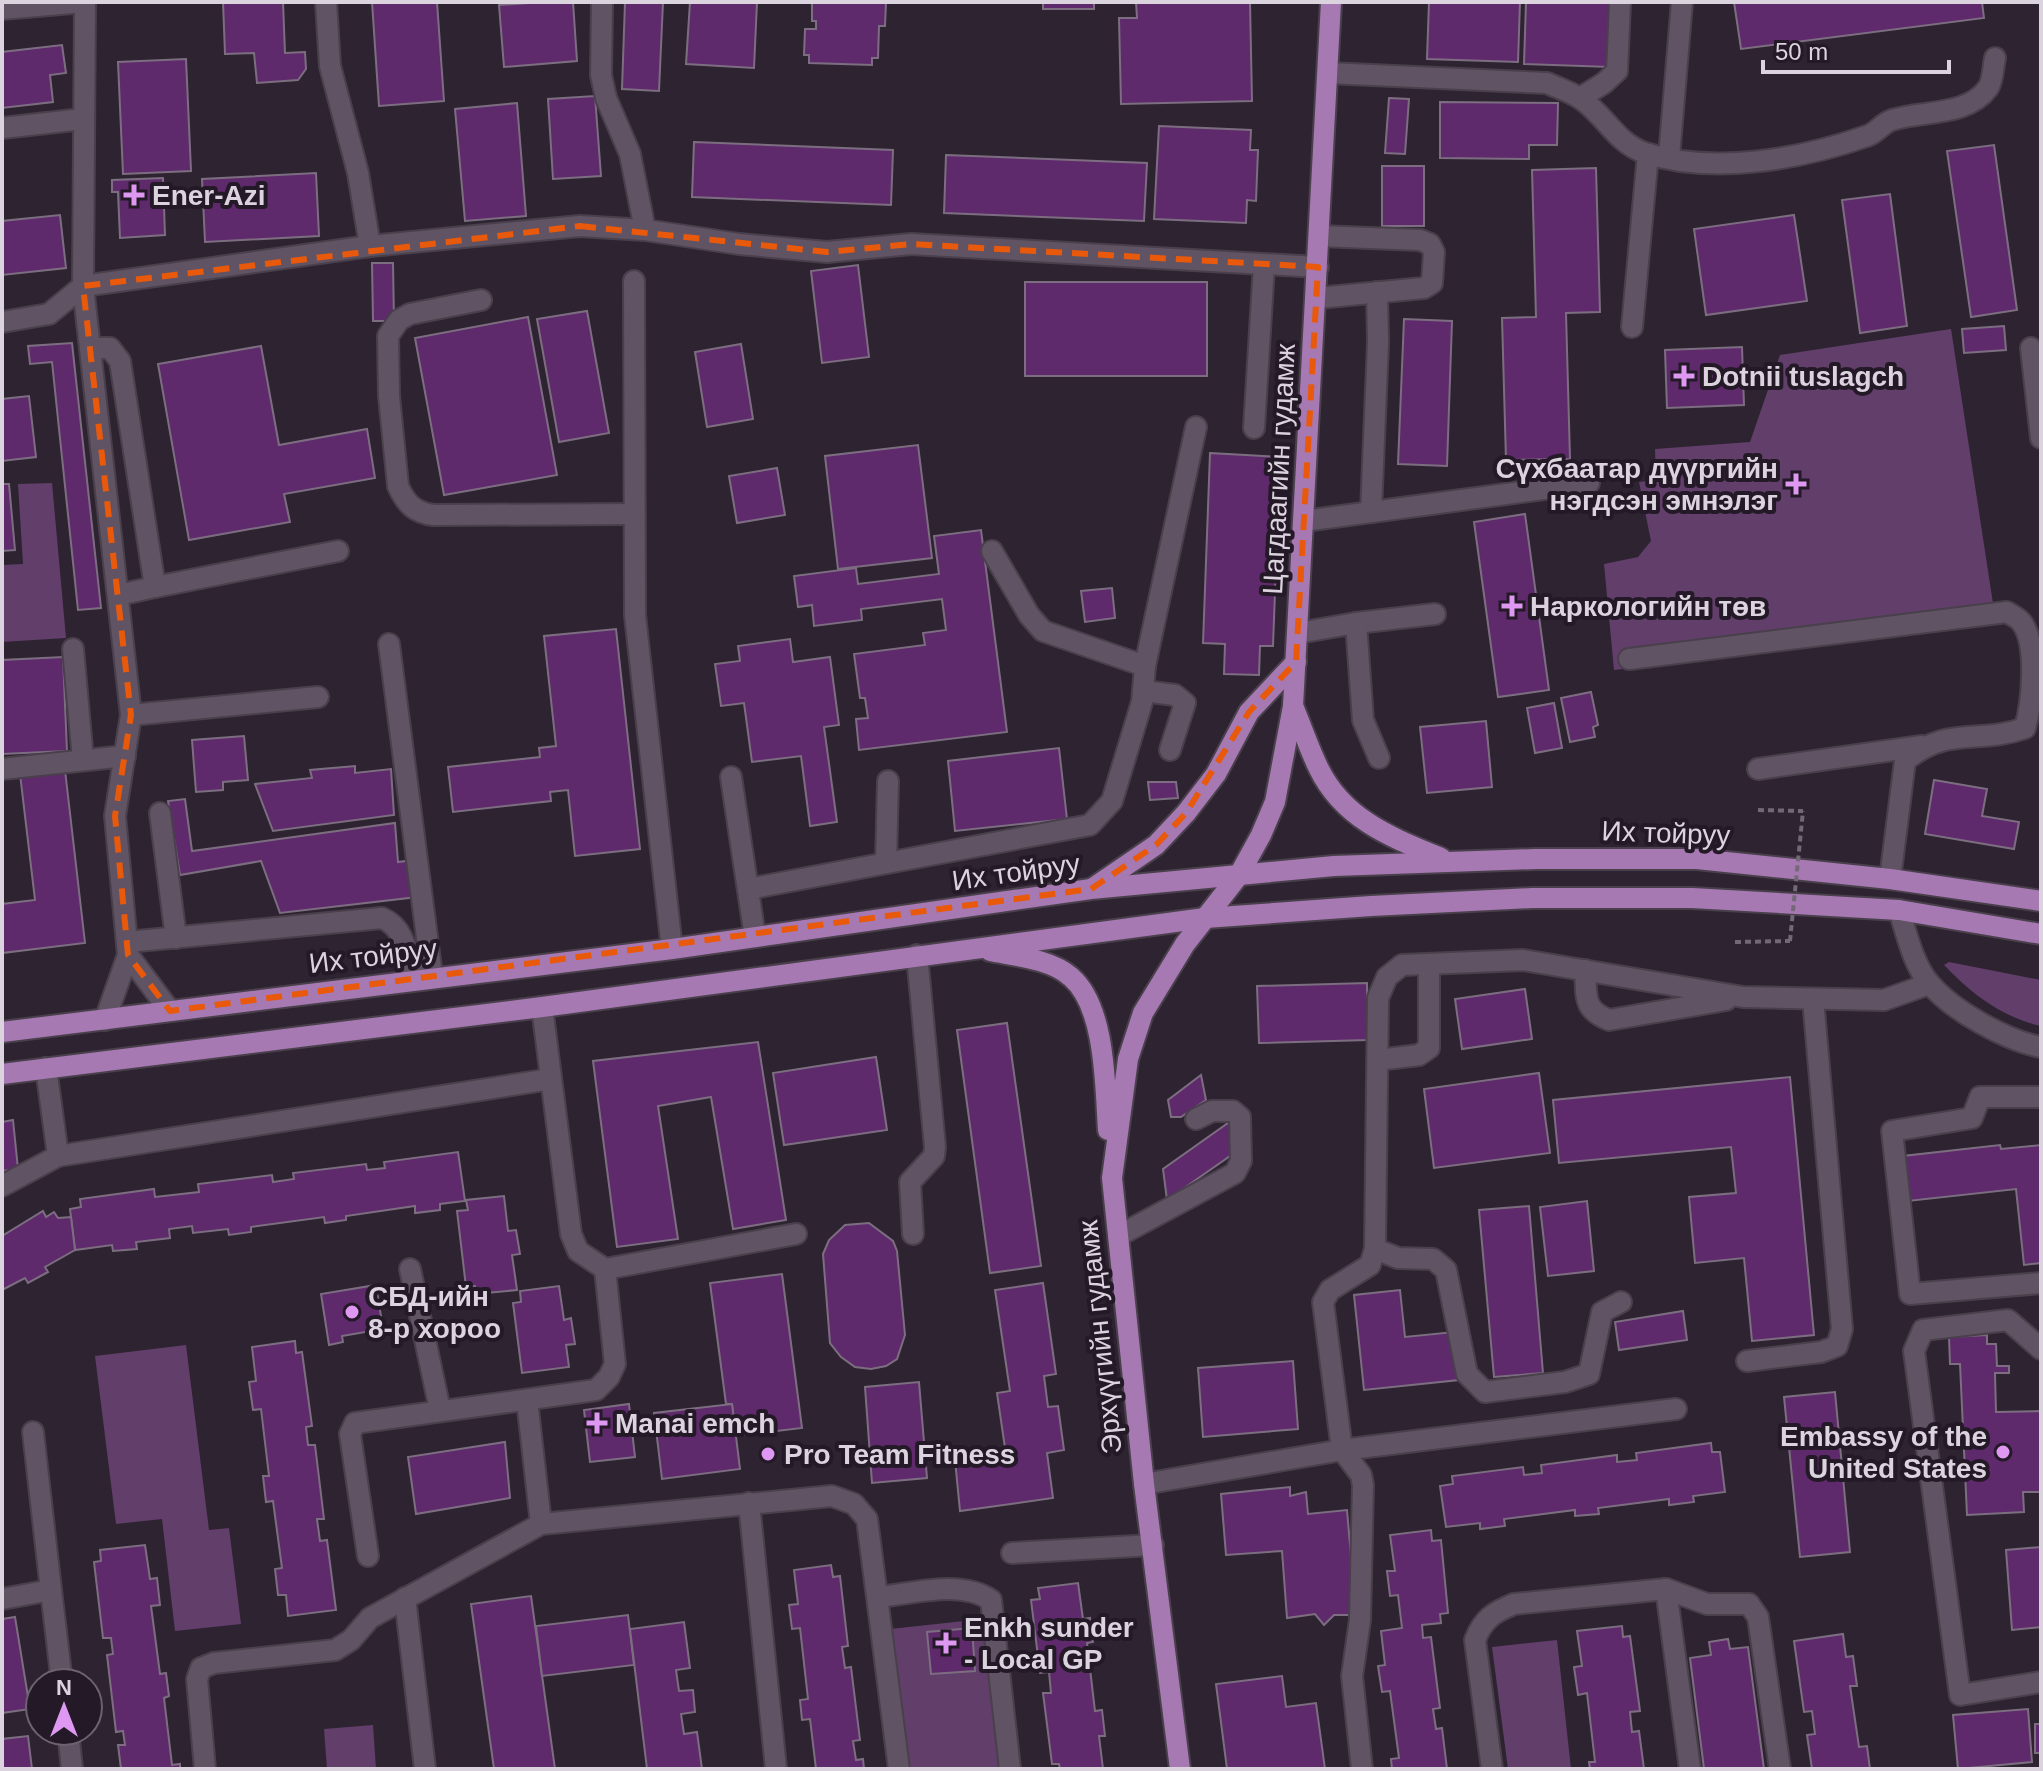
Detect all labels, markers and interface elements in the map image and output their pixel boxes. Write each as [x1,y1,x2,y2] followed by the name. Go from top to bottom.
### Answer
[1763,24,1949,74] scale bar
[1775,38,1828,65] text: 50 m
[152,180,266,211] place label: Ener-Azi
[123,184,145,206] marker: Ener-Azi
[1257,342,1301,595] street label: Цагдаагийн гудамж
[1702,361,1904,392] place label: Dotnii tuslagch
[1673,365,1695,387] marker: Dotnii tuslagch
[1495,453,1778,516] place label: Сүхбаатар дүүргийн нэгдсэн эмнэлэг
[1785,473,1807,495] marker: Сүхбаатар дүүргийн нэгдсэн эмнэлэг
[1530,591,1766,622] place label: Наркологийн төв
[1501,595,1523,617] marker: Наркологийн төв
[1601,815,1731,851] street label: Их тойруу
[950,848,1082,896] street label: Их тойруу
[307,933,439,979] street label: Их тойруу
[1072,1218,1128,1456] street label: Эрхүүгийн гудамж
[368,1281,501,1344] place label: СБД-ийн 8-р хороо
[343,1303,361,1321] marker: СБД-ийн 8-р хороо
[615,1408,775,1439] place label: Manai emch
[586,1412,608,1434] marker: Manai emch
[1780,1421,1987,1484] place label: Embassy of the United States
[784,1439,1015,1470] place label: Pro Team Fitness
[1994,1443,2012,1461] marker: Embassy of the United States
[759,1445,777,1463] marker: Pro Team Fitness
[964,1612,1134,1675] place label: Enkh sunder - Local GP
[935,1632,957,1654] marker: Enkh sunder - Local GP
[24,1667,104,1747] north arrow
[56,1675,72,1700] text: N

